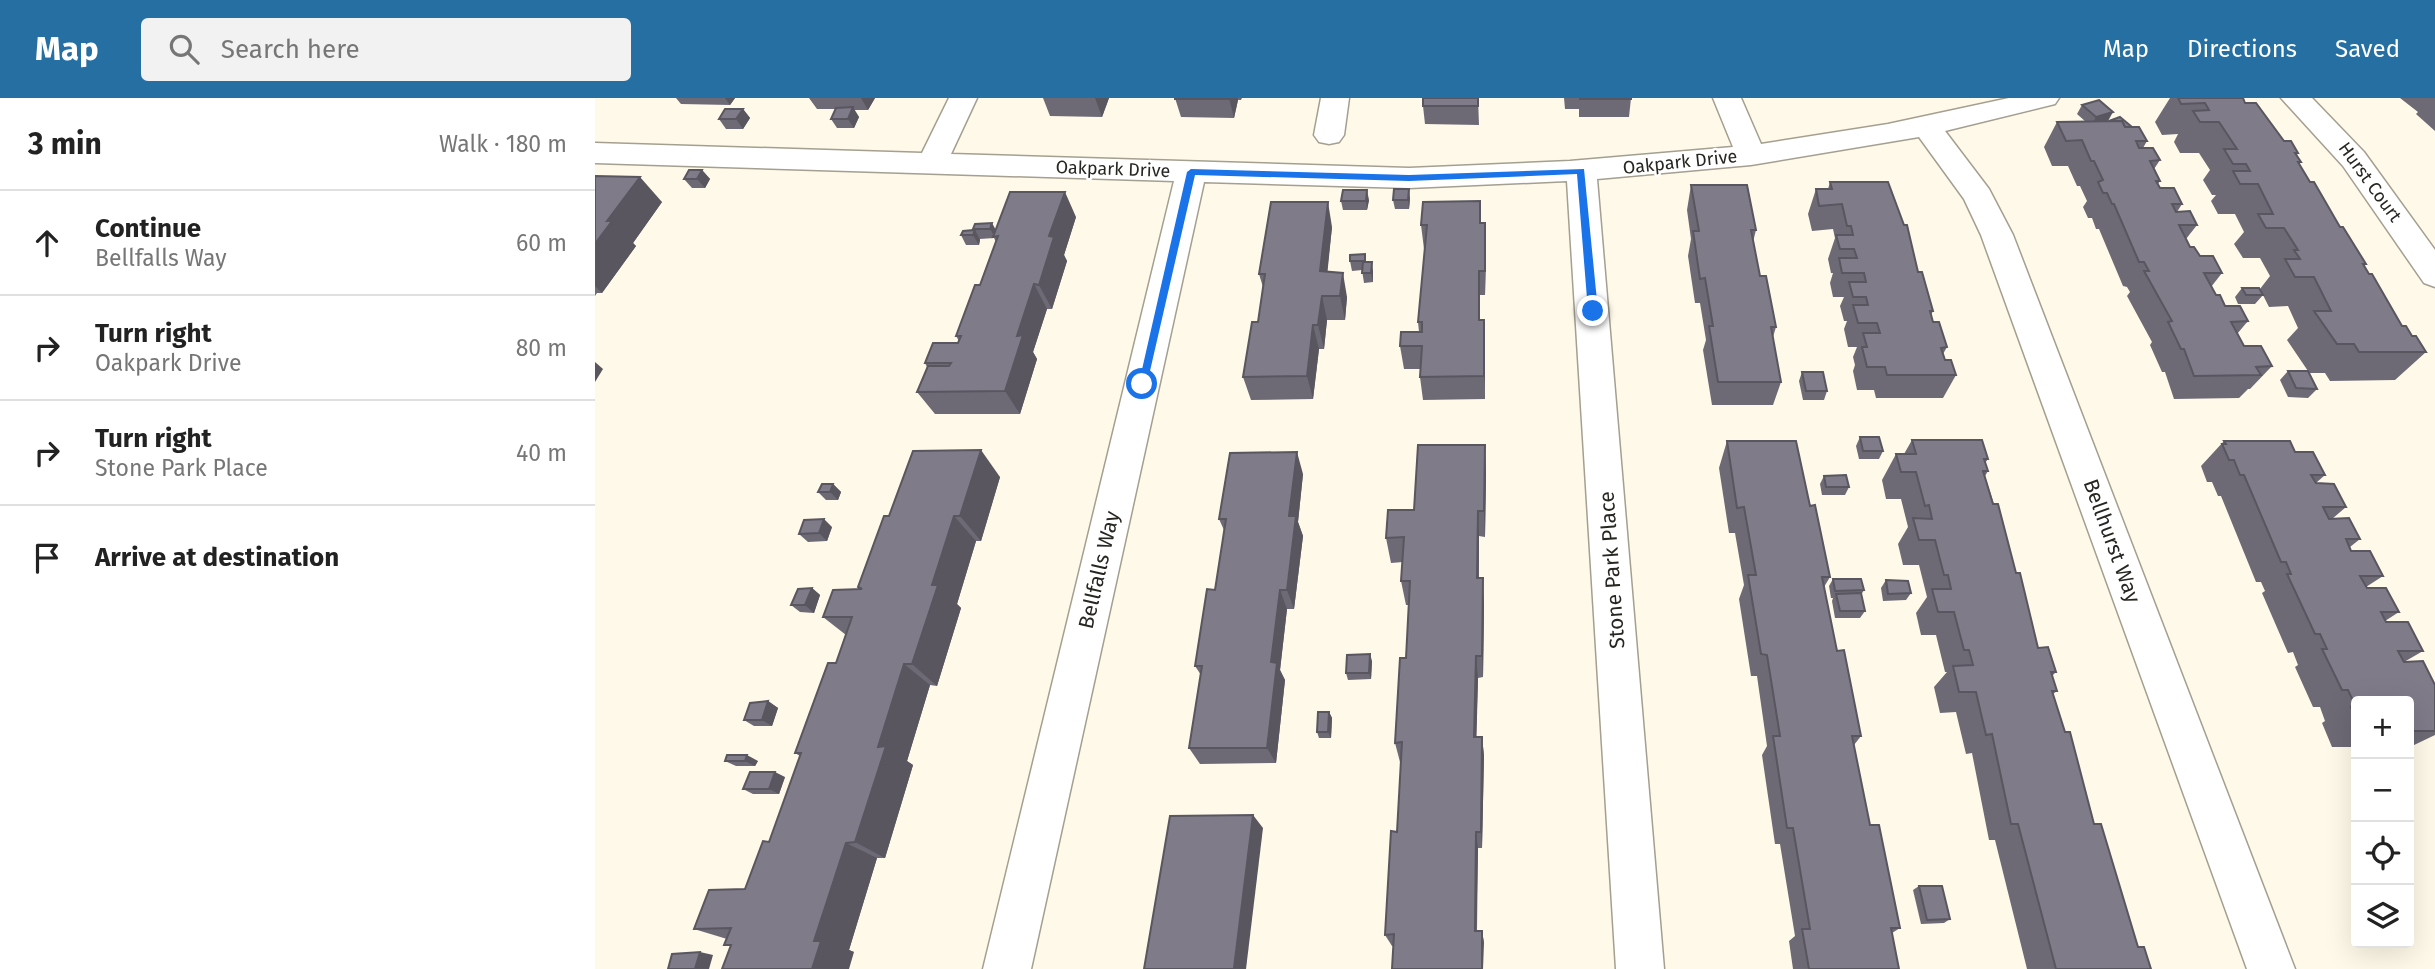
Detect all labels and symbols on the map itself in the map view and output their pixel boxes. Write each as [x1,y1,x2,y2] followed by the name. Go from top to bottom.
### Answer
[2334,138,2407,227] street label: Hurst Court
[1622,145,1738,179] street label: Oakpark Drive
[1055,156,1171,182] street label: Oakpark Drive
[1577,295,1608,326] route end
[1126,368,1157,399] route start
[2078,475,2147,607] street label: Bellhurst Way
[1594,490,1630,650] street label: Stone Park Place
[1073,508,1125,631] street label: Bellfalls Way

